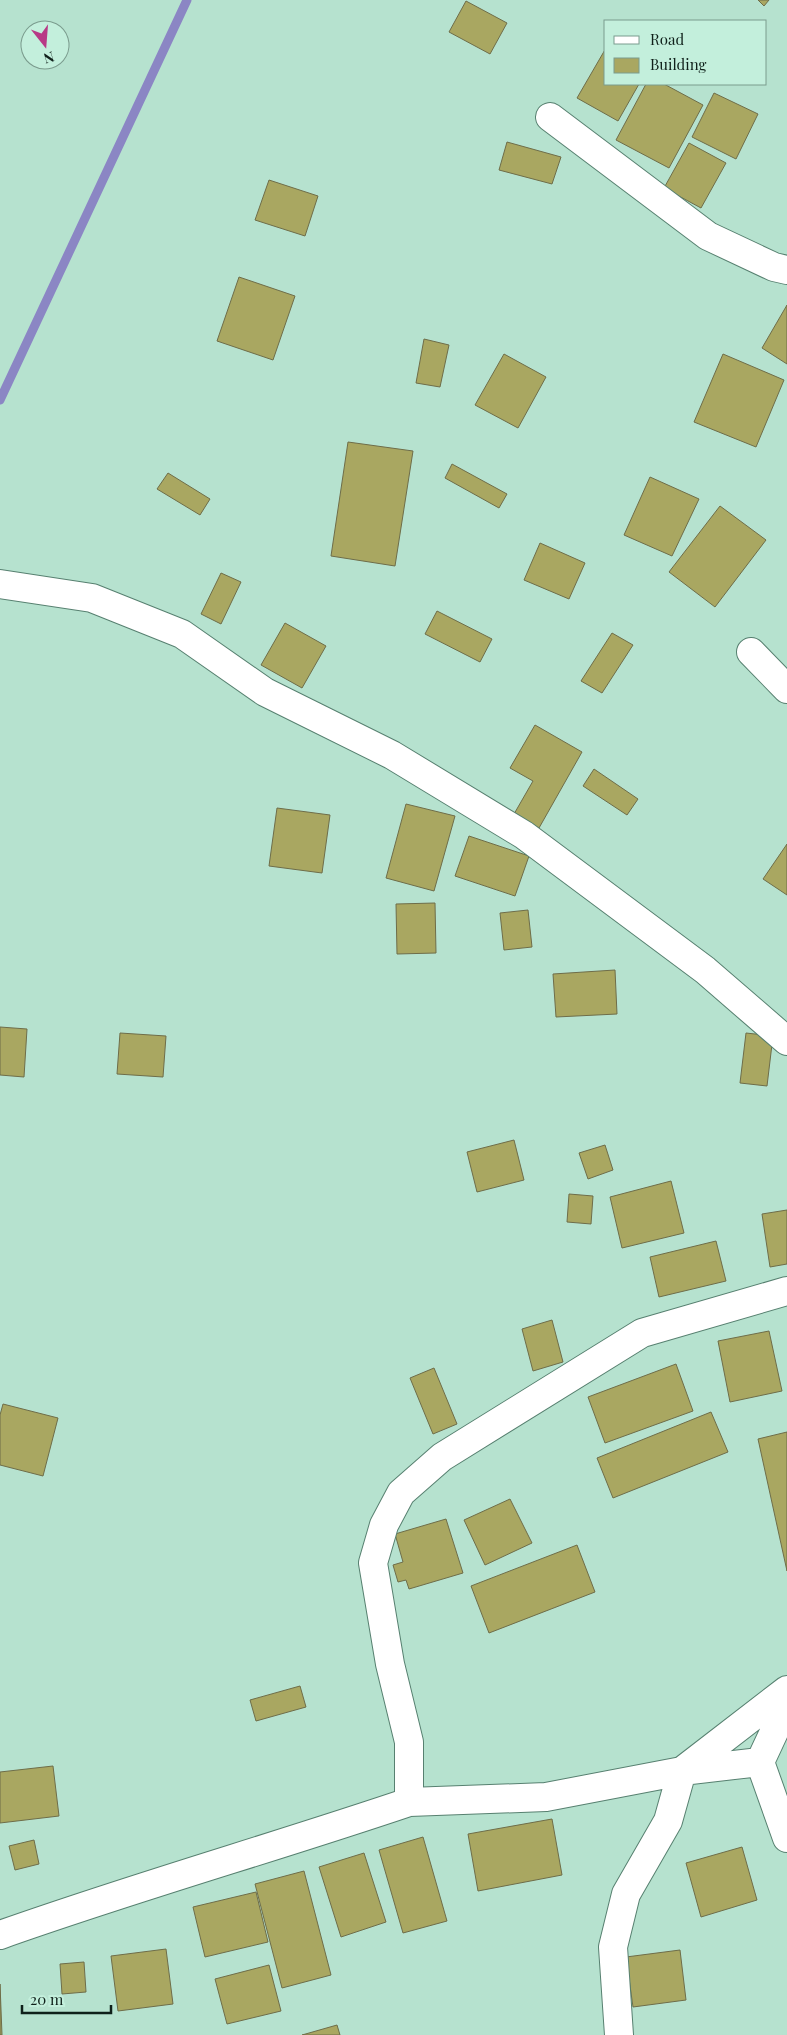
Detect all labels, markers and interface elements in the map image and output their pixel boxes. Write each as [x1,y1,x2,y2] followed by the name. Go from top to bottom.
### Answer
[20,20,70,70] north arrow
[604,20,767,85] legend
[650,29,684,49] text: Road
[41,47,57,68] text: N
[650,54,707,74] text: Building
[22,1982,111,2014] scale bar
[30,1989,64,2009] text: 20 m

